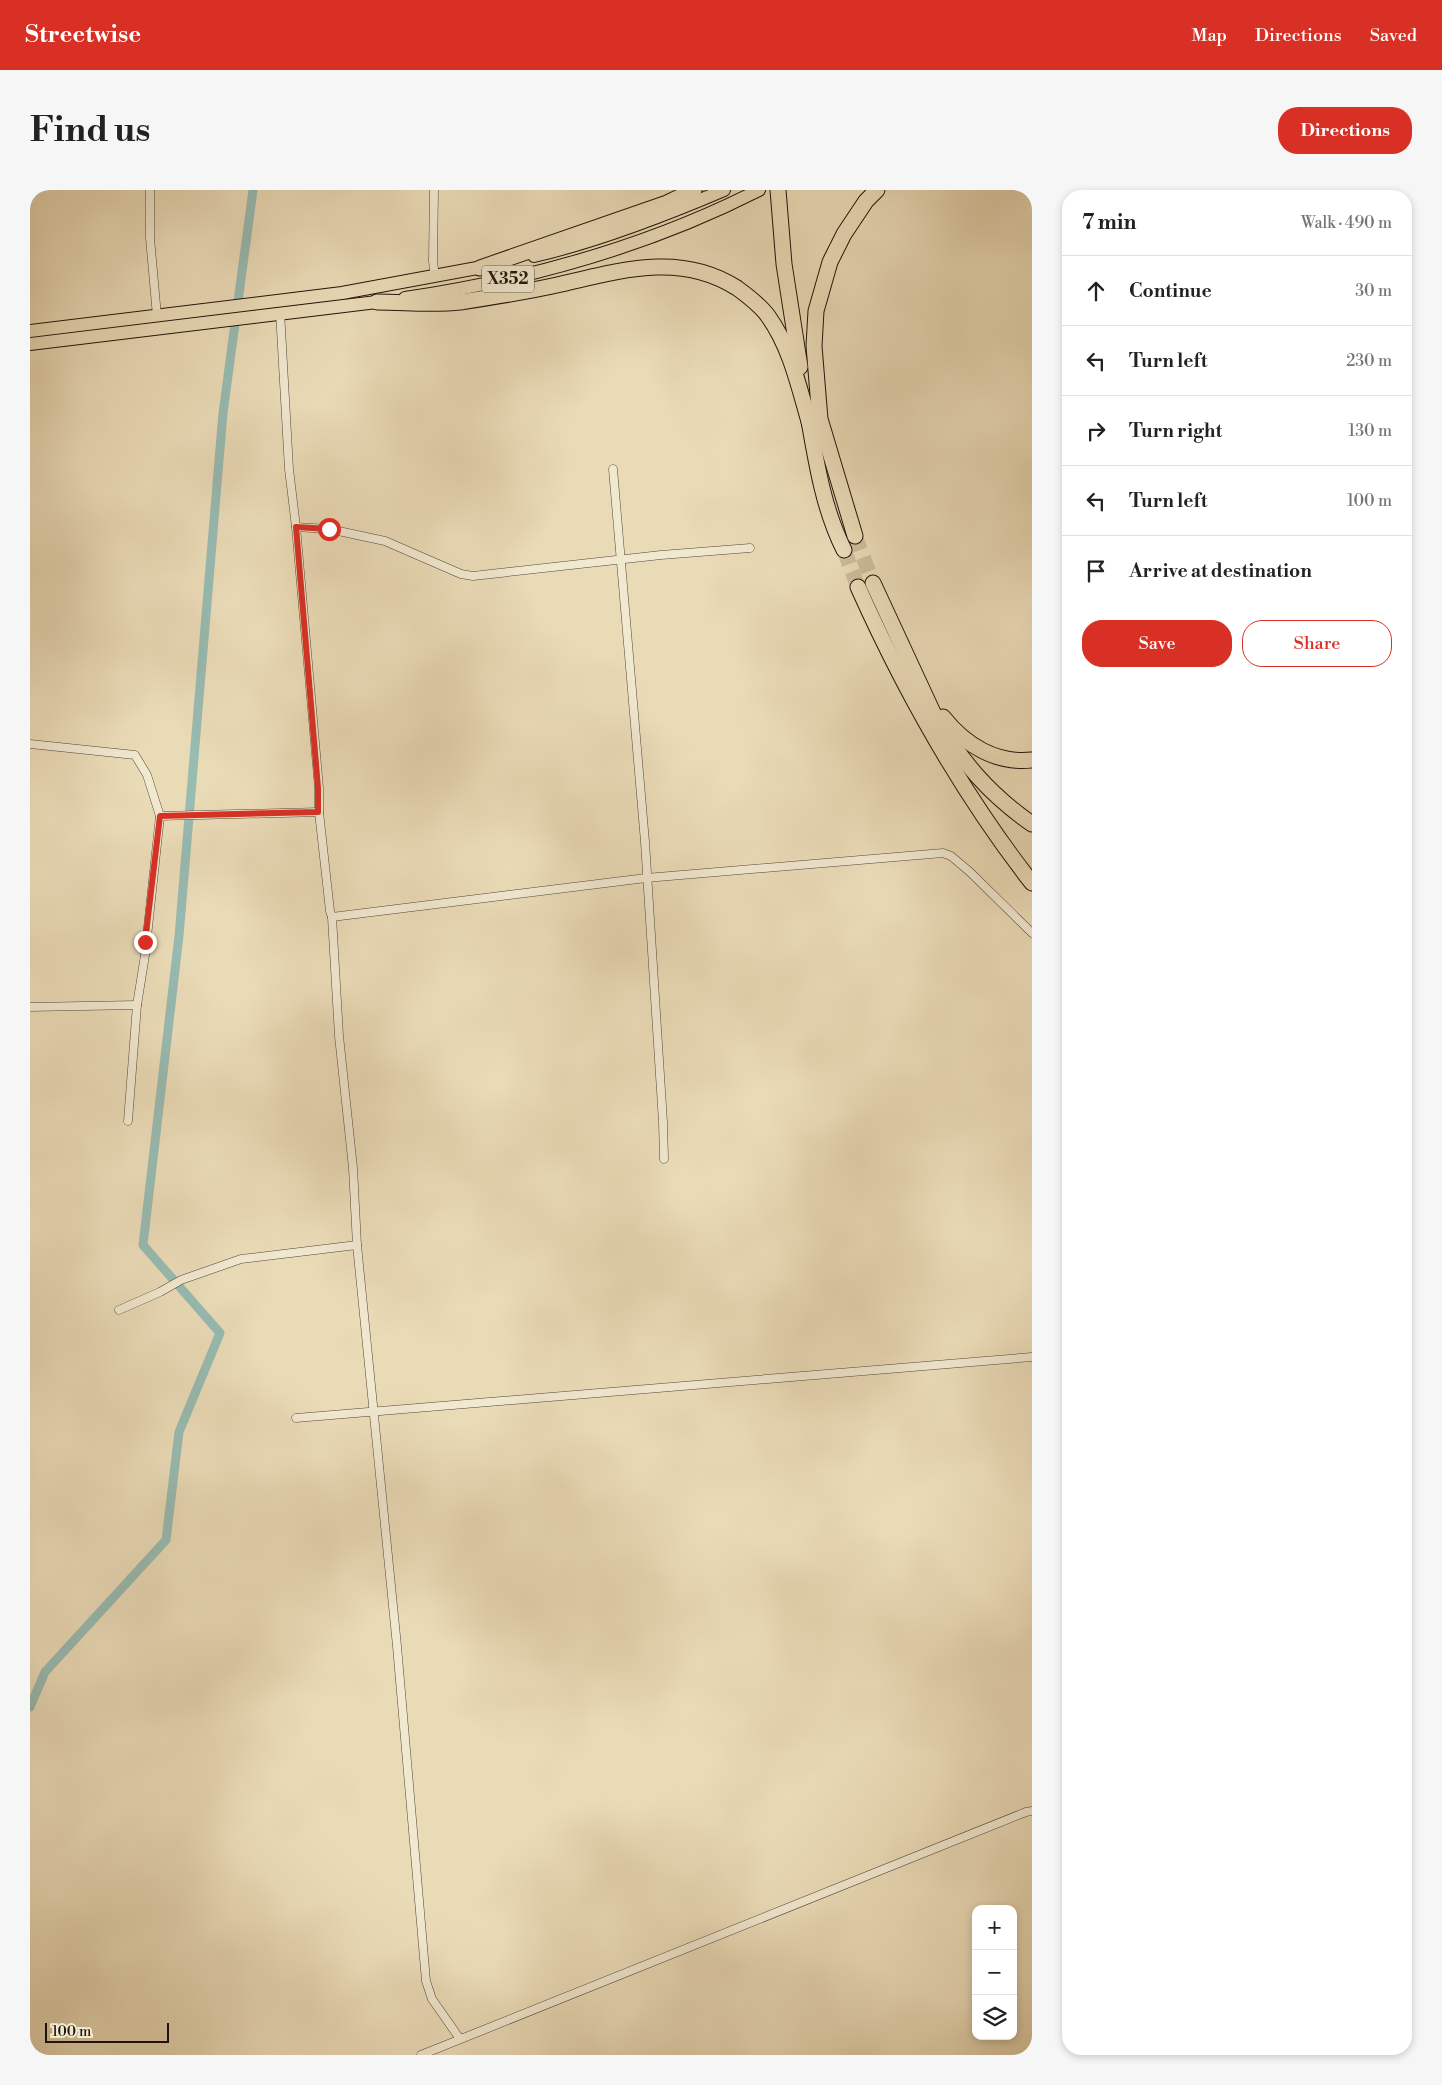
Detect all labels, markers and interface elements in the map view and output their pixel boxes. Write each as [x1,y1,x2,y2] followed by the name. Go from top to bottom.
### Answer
[25,20,141,50] text: Streetwise
[1191,24,1227,47] text: Map
[1255,24,1342,47] text: Directions
[1370,24,1417,47] text: Saved
[1278,107,1412,154] button: Directions
[30,109,150,152] text: Find us
[1082,210,1136,236] text: 7 min
[1301,213,1392,233] text: Walk · 490 m
[482,266,534,292] road number: X352
[1082,277,1110,305] icon: ahead
[1129,279,1212,303] text: Continue
[1355,281,1392,301] text: 30 m
[1082,347,1110,375] icon: left
[1129,349,1208,373] text: Turn left
[1346,351,1392,371] text: 230 m
[1082,417,1110,445] icon: right
[1129,419,1222,443] text: Turn right
[1348,421,1392,441] text: 130 m
[1082,487,1110,515] icon: left
[1129,489,1208,513] text: Turn left
[1347,491,1392,511] text: 100 m
[318,518,341,541] route start
[1082,557,1110,585] icon: arrive
[1129,559,1312,583] text: Arrive at destination
[1082,620,1232,667] button: Save
[1242,620,1392,667] button: Share
[134,931,157,954] route end
[972,1905,1017,2040] map controls
[972,1905,1017,1950] button: +
[972,1950,1017,1995] button: −
[972,1995,1017,2040] button: layers
[45,2020,169,2043] scale bar
[52,2023,91,2041] text: 100 m

